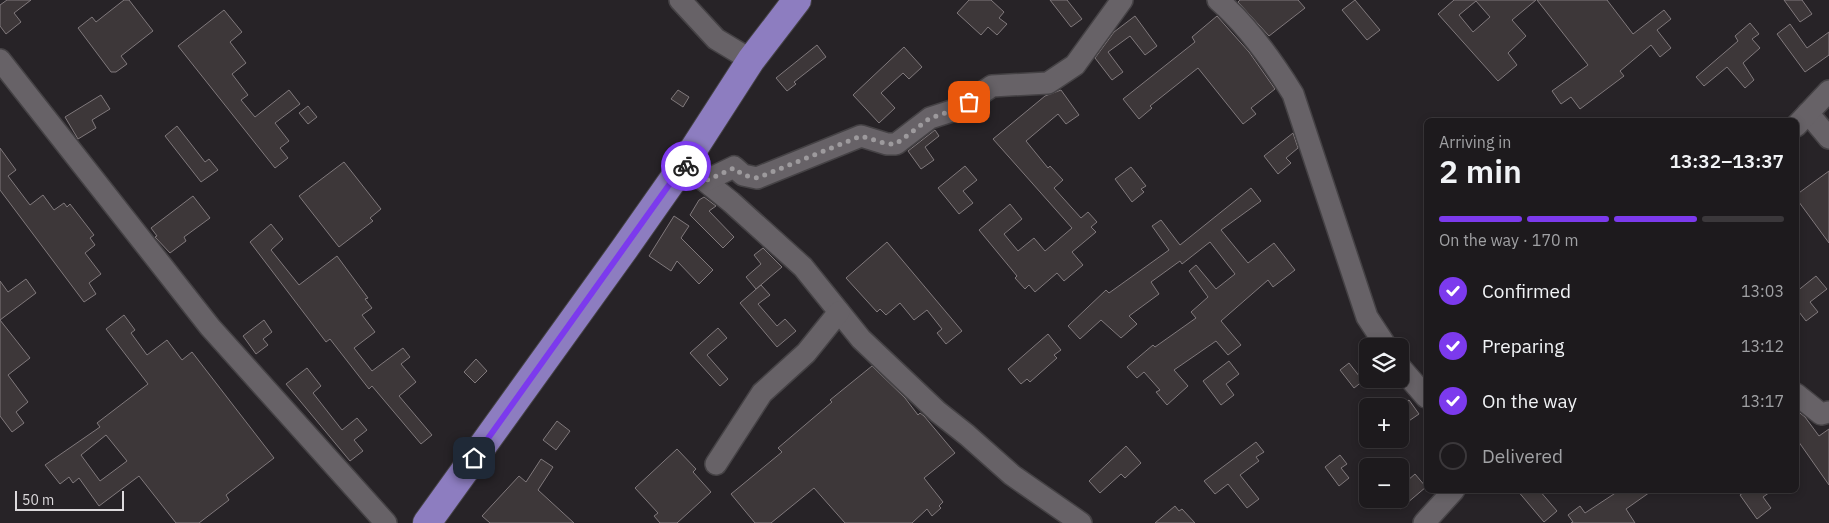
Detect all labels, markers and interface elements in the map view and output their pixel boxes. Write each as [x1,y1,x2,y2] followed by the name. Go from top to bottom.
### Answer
[948,81,990,123] pin
[955,88,983,116] icon: bag
[1439,132,1511,152] text: Arriving in
[661,141,711,191] courier
[1670,149,1784,173] text: 13:32–13:37
[1439,150,1522,192] text: 2 min
[672,152,700,180] icon: bike
[1439,230,1578,250] text: On the way · 170 m
[1439,277,1467,305] icon: check
[1482,279,1571,303] text: Confirmed
[1741,281,1784,301] text: 13:03
[1439,332,1467,360] icon: check
[1482,334,1564,358] text: Preparing
[1741,336,1784,356] text: 13:12
[1359,338,1409,508] map controls
[1359,338,1409,388] button: layers
[1439,387,1467,415] icon: check
[1482,389,1577,413] text: On the way
[1741,391,1784,411] text: 13:17
[1359,398,1409,448] button: +
[453,437,495,479] pin
[460,444,488,472] icon: home
[1482,444,1563,468] text: Delivered
[1359,458,1409,508] button: −
[15,488,124,511] scale bar
[22,491,54,509] text: 50 m

